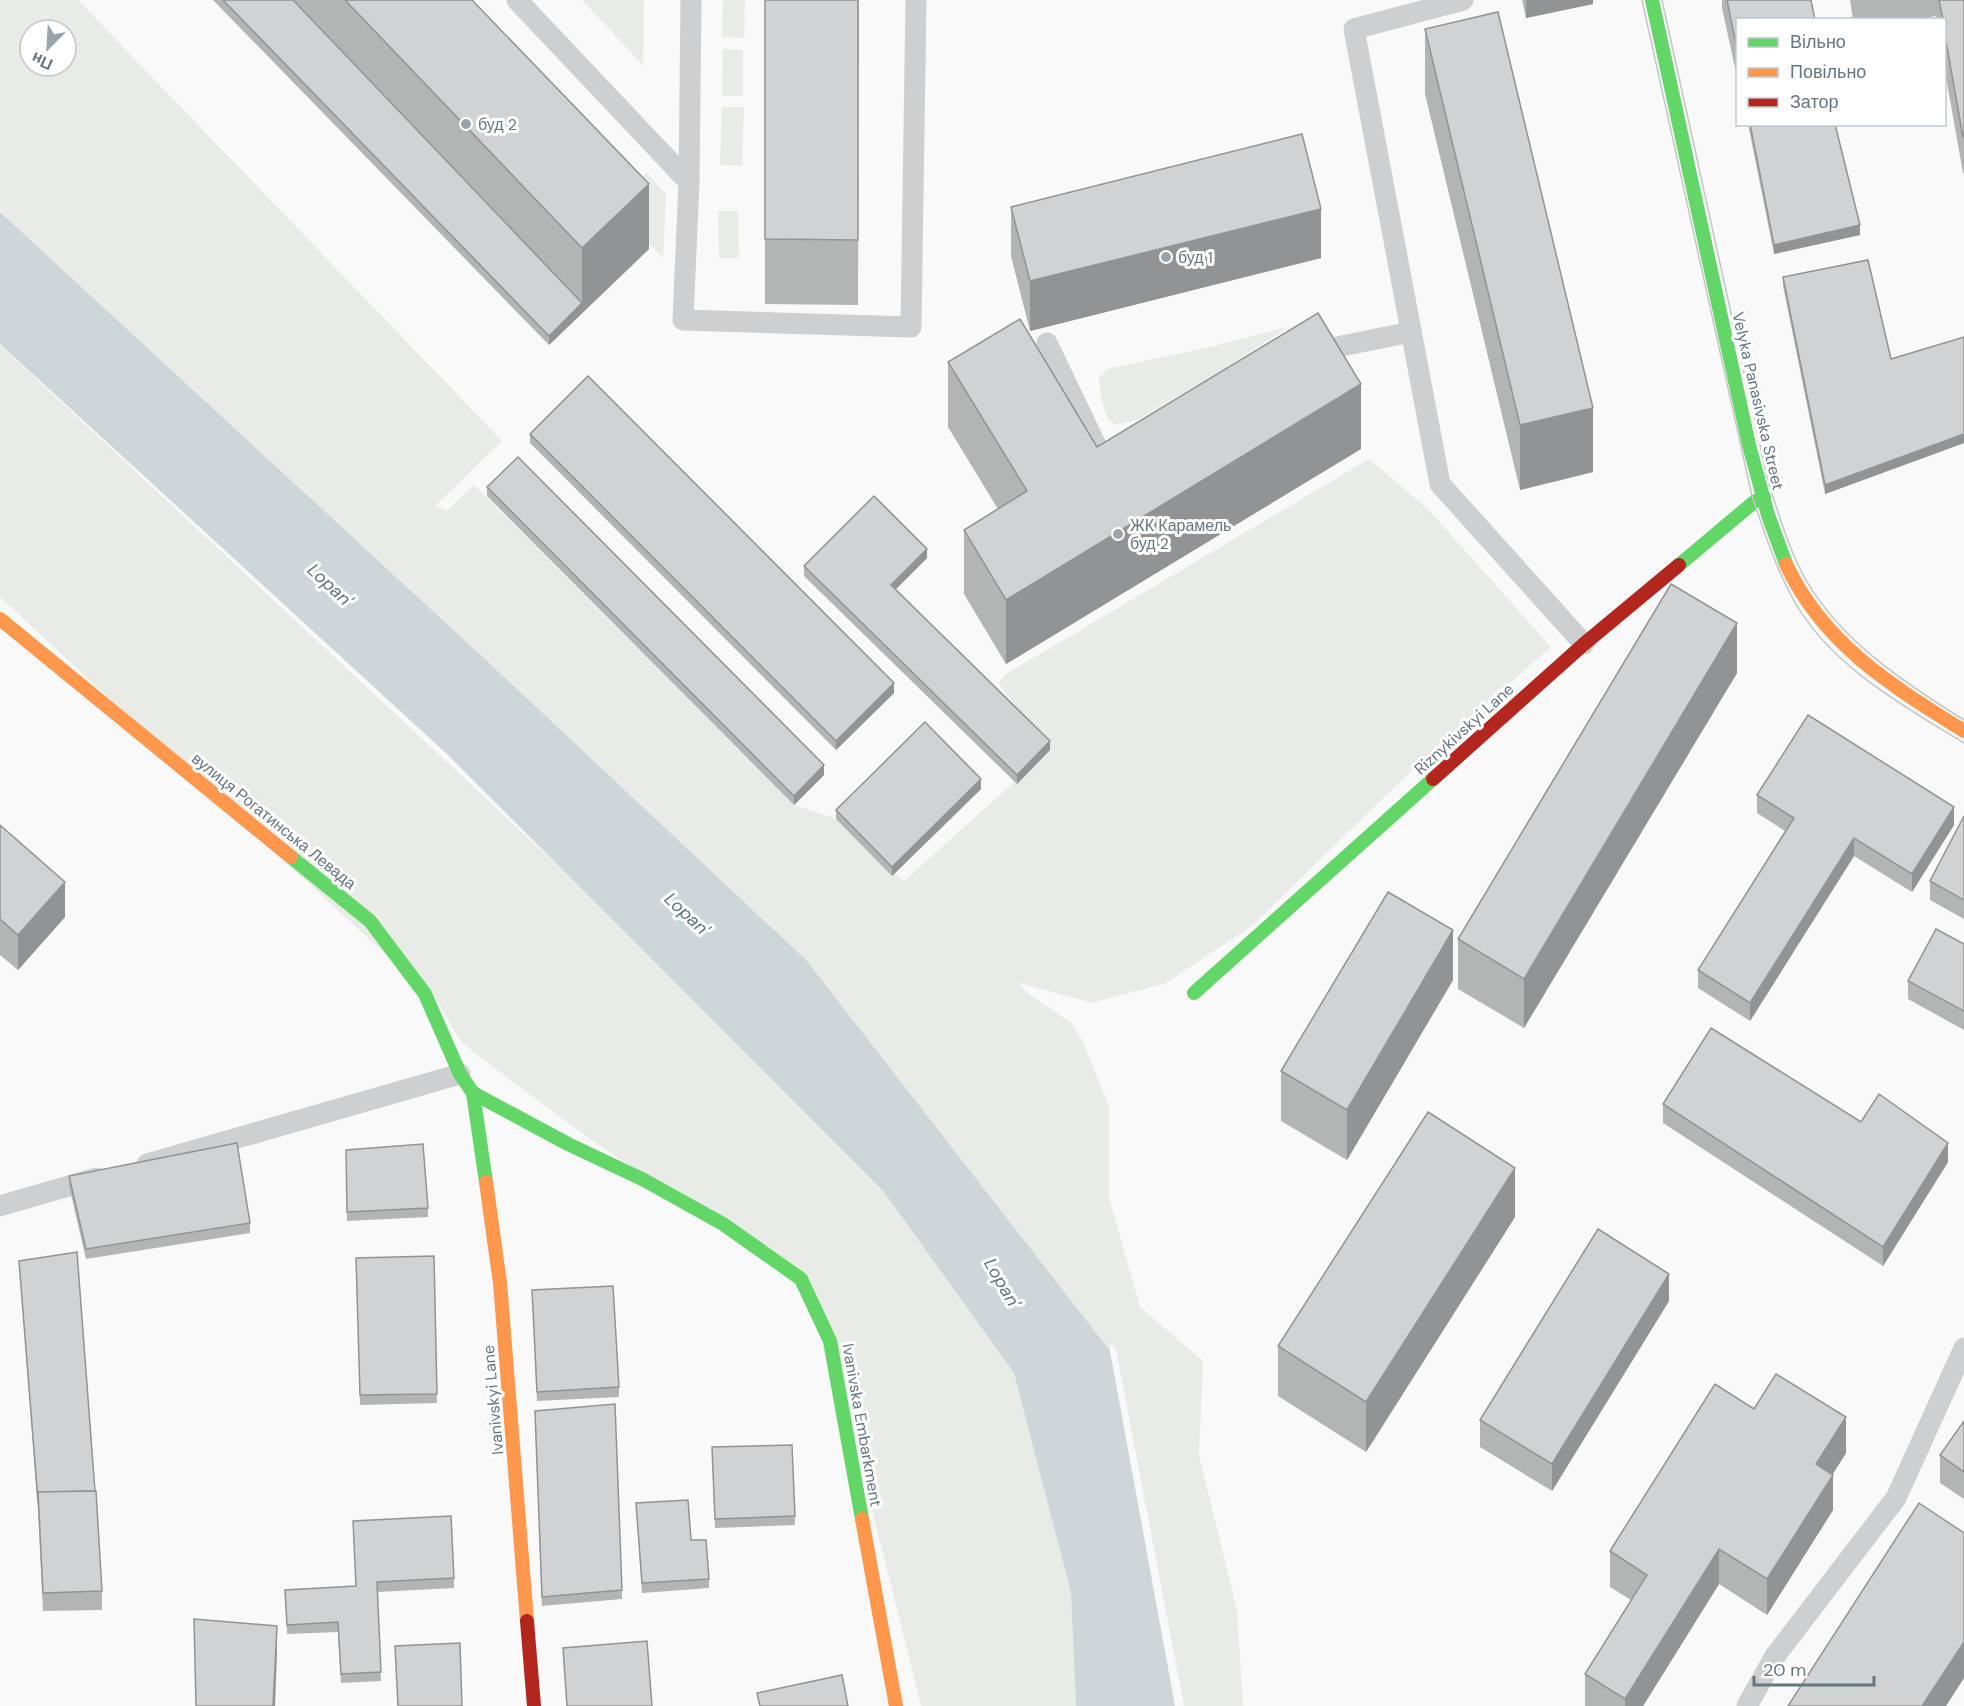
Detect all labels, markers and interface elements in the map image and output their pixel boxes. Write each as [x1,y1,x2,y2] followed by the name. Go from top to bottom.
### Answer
[18,18,78,78] north arrow
[1736,18,1946,126] legend
[1790,30,1846,54] text: Вільно
[28,47,56,75] text: Пн
[1790,60,1866,84] text: Повільно
[1790,90,1839,114] text: Затор
[478,114,517,135] place label: буд 2
[459,117,473,131] marker: буд 2
[1178,247,1213,268] place label: буд 1
[1159,250,1173,264] marker: буд 1
[1727,310,1789,492] street label: Velyka Panasivska Street
[1130,515,1231,554] place label: ЖК Карамель буд 2
[1111,527,1125,541] marker: ЖК Карамель буд 2
[302,558,359,613] water label: Lopan'
[1410,679,1518,779] street label: Riznykivskyi Lane
[187,748,361,894] street label: вулиця Рогатинська Левада
[659,887,716,942] water label: Lopan'
[978,1254,1026,1313] water label: Lopan'
[837,1342,887,1508] street label: Ivanivska Embarkment
[478,1344,508,1456] street label: Ivanivskyi Lane
[1754,1649,1874,1687] scale bar
[1763,1658,1806,1682] text: 20 m

